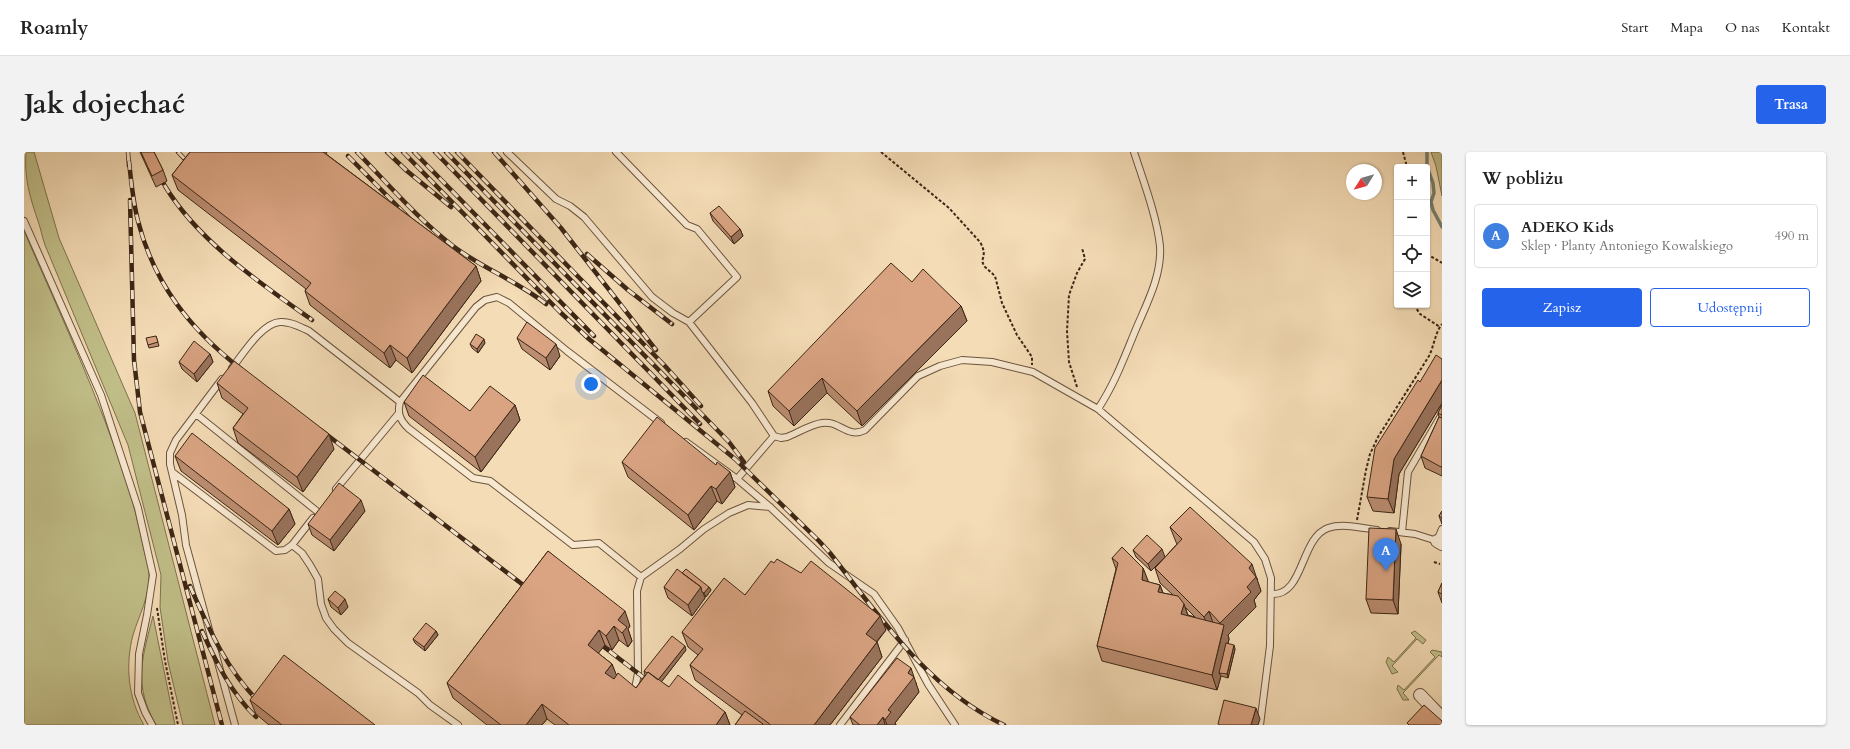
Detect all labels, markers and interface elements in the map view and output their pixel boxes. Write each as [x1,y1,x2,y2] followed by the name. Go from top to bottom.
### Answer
[20,15,88,41] text: Roamly
[1621,18,1648,37] text: Start
[1670,18,1703,37] text: Mapa
[1725,18,1760,37] text: O nas
[1782,18,1830,37] text: Kontakt
[24,85,185,123] text: Jak dojechać
[1756,85,1826,124] button: Trasa
[1346,164,1382,200] north arrow
[1394,164,1430,308] map controls
[1394,164,1430,200] button: +
[1482,167,1563,190] text: W pobliżu
[1394,200,1430,236] button: −
[1521,217,1614,237] text: ADEKO Kids
[1491,227,1501,245] text: A
[1775,227,1809,245] text: 490 m
[1394,236,1430,272] button: locate
[1521,237,1733,255] text: Sklep · Planty Antoniego Kowalskiego
[1394,272,1430,308] button: layers
[1482,288,1642,327] button: Zapisz
[1650,288,1810,327] button: Udostępnij
[581,374,601,394] your location
[1373,538,1399,571] pin: A

